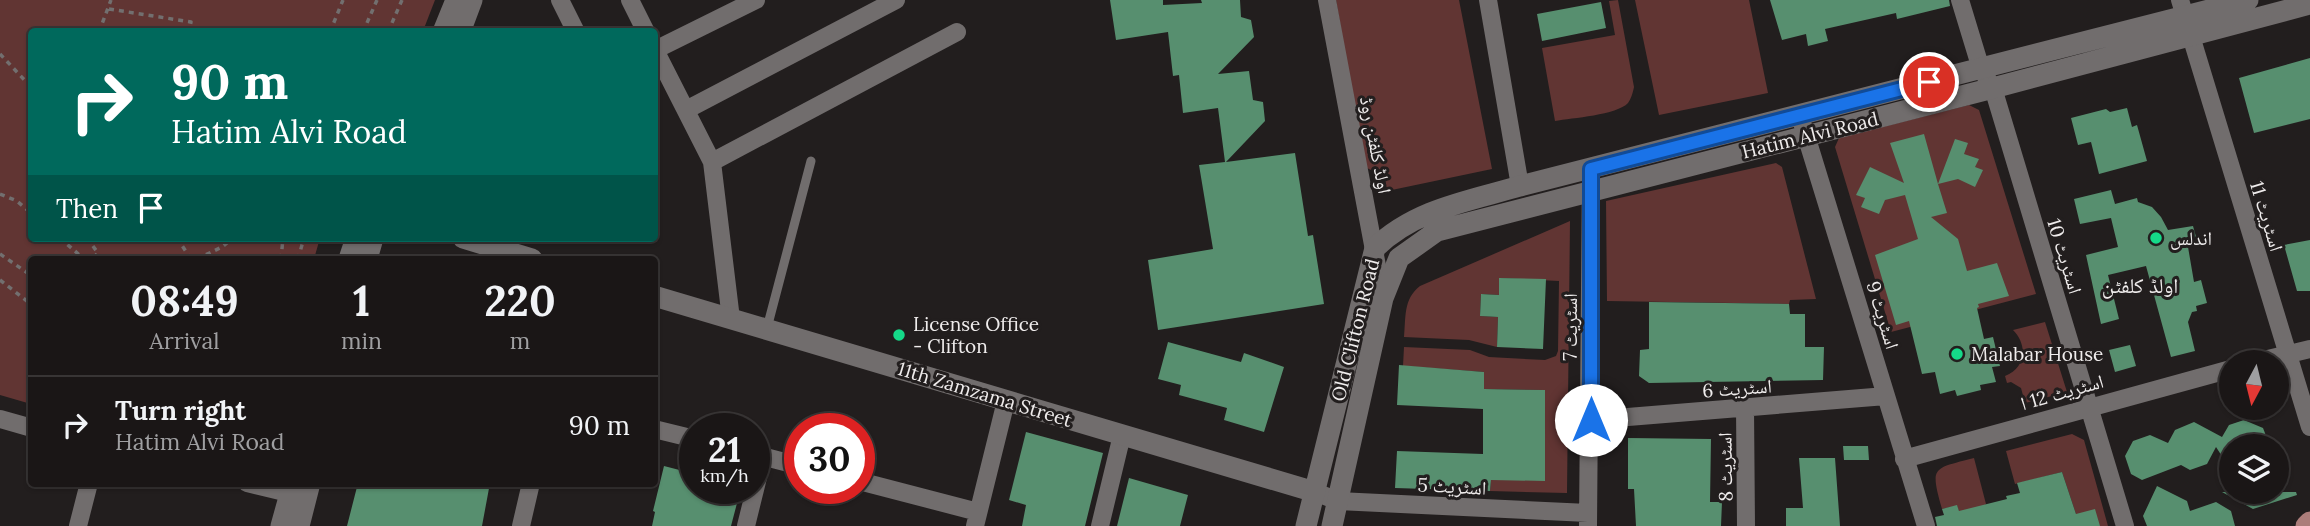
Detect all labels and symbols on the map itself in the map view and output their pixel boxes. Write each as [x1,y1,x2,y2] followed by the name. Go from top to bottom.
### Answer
[1899,52,1959,112] pin
[1355,94,1397,196] street label: اولڈ کلفٹن روڈ
[1739,106,1881,164] street label: Hatim Alvi Road
[2245,178,2289,254] street label: اسٹریٹ 11
[2042,216,2088,296] street label: اسٹریٹ 10
[2170,226,2212,250] place label: اندلس
[2148,230,2164,246] marker: اندلس
[1326,256,1384,404] street label: Old Clifton Road
[2102,272,2178,299] district label: اولڈ کلفٹن
[1861,278,1905,352] street label: اسٹریٹ 9
[1558,293,1582,361] street label: اسٹریٹ 7
[913,312,1039,358] place label: License Office - Clifton
[891,327,907,343] marker: License Office - Clifton
[1971,342,2103,366] place label: Malabar House
[1949,346,1965,362] marker: Malabar House
[2219,350,2289,420] north arrow
[895,356,1076,432] street label: 11th Zamzama Street
[2018,369,2106,415] street label: اسٹریٹ 12 ا
[1701,374,1773,402] street label: اسٹریٹ 6
[1554,383,1628,457] position arrow
[784,413,875,504] speed limit sign: 30
[1712,432,1738,502] street label: اسٹریٹ 8
[1417,472,1487,500] street label: اسٹریٹ 5

